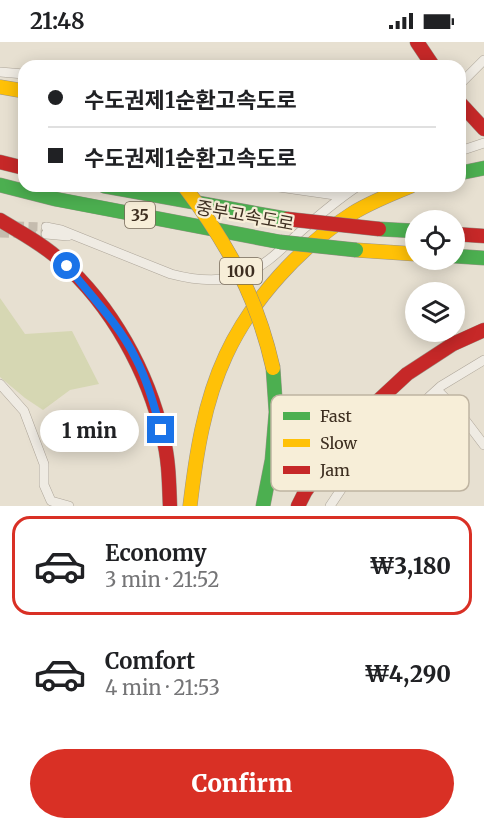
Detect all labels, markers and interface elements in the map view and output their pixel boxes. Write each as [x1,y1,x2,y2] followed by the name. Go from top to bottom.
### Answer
[30,7,85,35] text: 21:48
[84,86,297,114] text: 수도권제1순환고속도로
[84,144,297,172] text: 수도권제1순환고속도로
[194,196,296,235] street label: 중부고속도로
[125,202,155,228] road number: 35
[405,210,465,342] map controls
[405,210,465,270] button: locate
[53,252,80,279] route start
[220,258,262,284] road number: 100
[405,282,465,342] button: layers
[271,395,469,491] legend
[320,406,353,426] text: Fast
[41,409,140,451] callout: 1 min
[147,416,174,443] route end
[62,418,117,443] text: 1 min
[320,433,358,453] text: Slow
[319,460,350,480] text: Jam
[33,539,87,593] icon: car
[105,539,206,567] text: Economy
[370,552,451,580] text: ₩3,180
[105,567,220,592] text: 3 min · 21:52
[33,647,87,701] icon: car
[105,647,195,675] text: Comfort
[365,660,451,688] text: ₩4,290
[105,675,220,700] text: 4 min · 21:53
[30,749,454,818] button: Confirm

